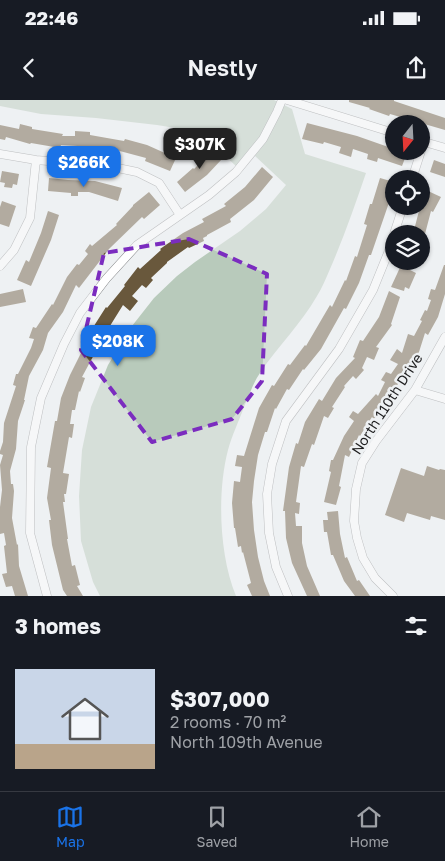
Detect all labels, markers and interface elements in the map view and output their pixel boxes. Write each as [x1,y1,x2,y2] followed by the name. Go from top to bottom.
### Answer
[25,6,78,29] text: 22:46
[15,54,43,82] icon: back
[188,54,257,81] text: Nestly
[402,54,430,82] icon: share
[385,115,430,160] north arrow
[385,115,430,270] map controls
[165,128,235,170] pin: $307K
[174,134,226,154] text: $307K
[49,146,119,188] pin: $266K
[58,152,110,172] text: $266K
[385,170,430,215] button: locate
[385,225,430,270] button: layers
[83,324,153,367] pin: $208K
[92,331,144,351] text: $208K
[348,350,426,457] street label: North 110th Drive
[402,612,430,640] icon: filters
[15,613,101,639] text: 3 homes
[170,686,270,712] text: $307,000
[55,689,115,749] icon: home
[170,712,286,732] text: 2 rooms · 70 m²
[170,732,323,752] text: North 109th Avenue
[56,803,85,850] tab: Map
[197,803,237,850] tab: Saved
[349,803,389,850] tab: Home

